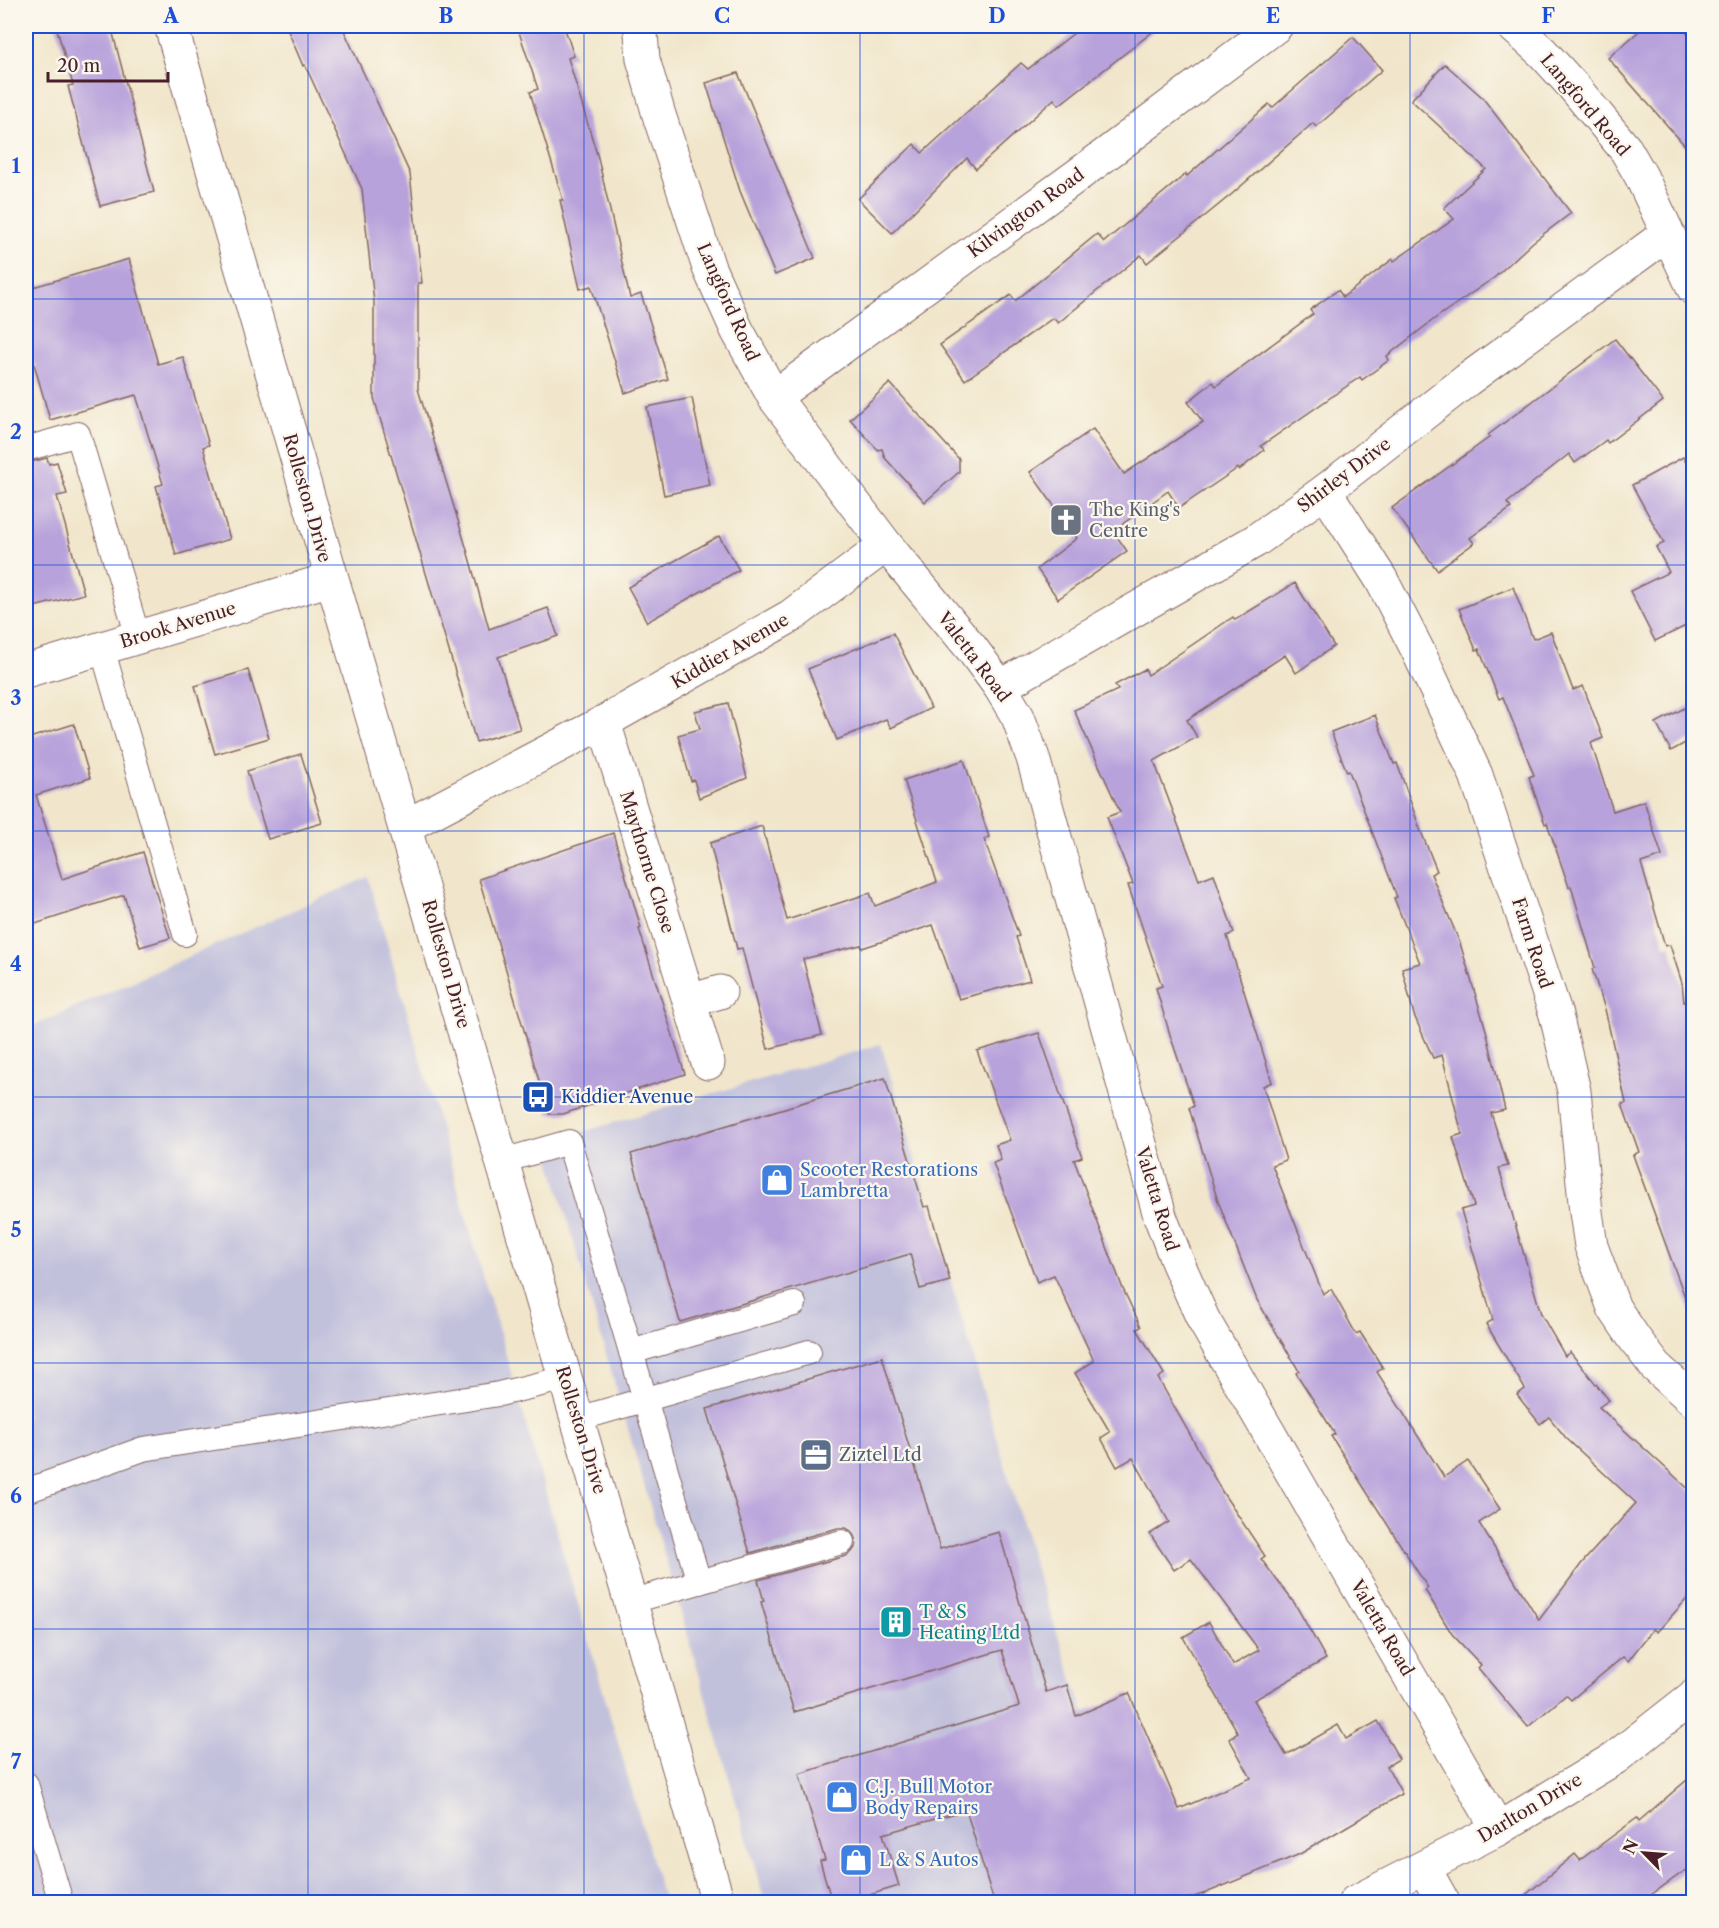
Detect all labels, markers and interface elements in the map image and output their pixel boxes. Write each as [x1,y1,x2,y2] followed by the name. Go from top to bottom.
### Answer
[162,4,179,28] text: A
[439,4,454,28] text: B
[714,4,730,28] text: C
[988,4,1006,28] text: D
[1266,4,1280,28] text: E
[1541,4,1555,28] text: F
[48,45,168,83] scale bar
[1536,49,1634,161] street label: Langford Road
[57,55,101,77] text: 20 m
[12,154,21,178] text: 1
[963,163,1089,263] street label: Kilvington Road
[692,240,764,364] street label: Langford Road
[10,420,22,444] text: 2
[278,431,336,565] street label: Rolleston Drive
[1293,433,1395,517] street label: Shirley Drive
[1089,499,1180,542] place label: The King's Centre
[1048,502,1084,538] church icon: The King's Centre
[117,597,239,653] street label: Brook Avenue
[932,607,1015,707] street label: Valetta Road
[667,608,793,694] street label: Kiddier Avenue
[10,686,22,710] text: 3
[615,788,679,936] street label: Maythorne Close
[1507,895,1557,991] street label: Farm Road
[417,897,475,1031] street label: Rolleston Drive
[10,952,22,976] text: 4
[520,1079,556,1115] bus stop icon: Kiddier Avenue
[561,1086,693,1108] place label: Kiddier Avenue
[1130,1143,1183,1254] street label: Valetta Road
[800,1159,978,1202] place label: Scooter Restorations Lambretta
[759,1162,795,1198] shop icon: Scooter Restorations Lambretta
[10,1218,22,1242] text: 5
[551,1363,611,1497] street label: Rolleston Drive
[798,1437,834,1473] office icon: Ziztel Ltd
[839,1444,922,1466] place label: Ziztel Ltd
[10,1484,22,1508] text: 6
[1345,1575,1418,1680] street label: Valetta Road
[919,1601,1020,1644] place label: T & S Heating Ltd
[878,1604,914,1640] building icon: T & S Heating Ltd
[11,1750,22,1774] text: 7
[1474,1768,1586,1848] street label: Darlton Drive
[865,1776,992,1819] place label: C.J. Bull Motor Body Repairs
[824,1779,860,1815] shop icon: C.J. Bull Motor Body Repairs
[1614,1823,1674,1883] north arrow
[1618,1836,1642,1857] text: N
[838,1842,874,1878] shop icon: L & S Autos
[879,1849,979,1871] place label: L & S Autos

